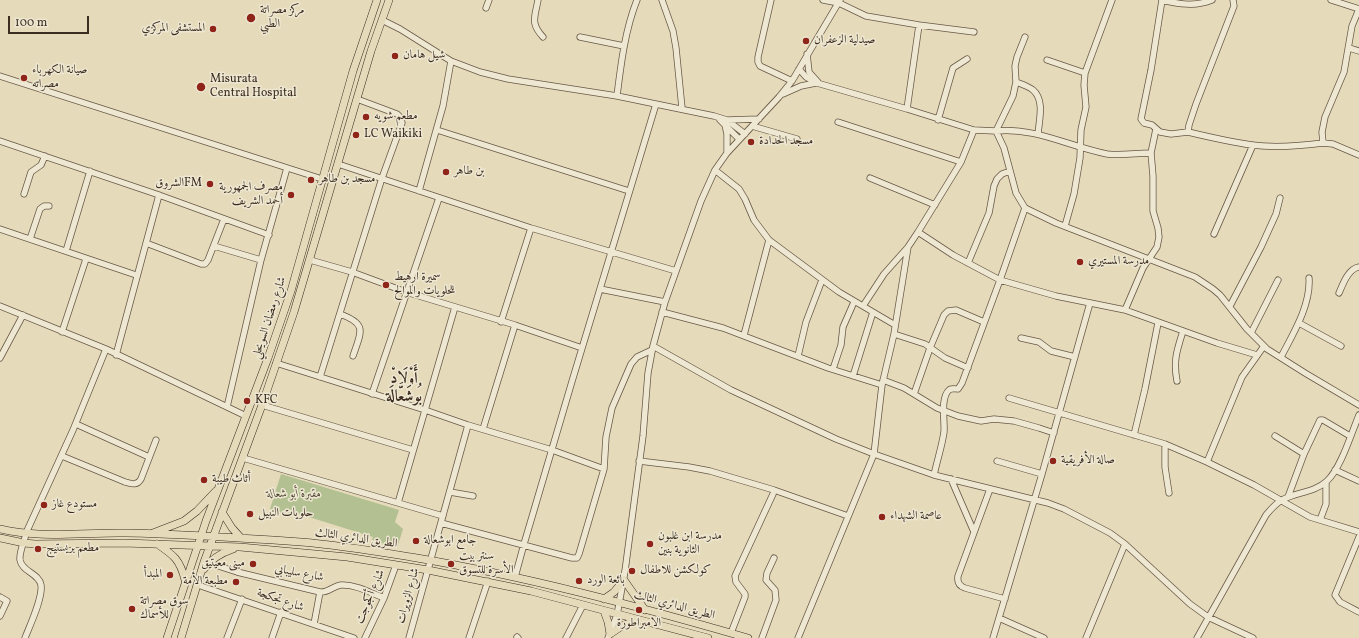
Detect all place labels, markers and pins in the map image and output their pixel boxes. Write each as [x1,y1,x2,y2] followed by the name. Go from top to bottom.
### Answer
[260,4,305,32] place label: مركز مصراتة الطبي
[245,12,257,24] marker: مركز مصراتة الطبي
[142,22,205,36] place label: المستشفى المركزي
[208,24,218,34] marker: المستشفى المركزي
[814,34,875,48] place label: صيدلية الزعفران
[801,36,811,46] marker: صيدلية الزعفران
[403,49,445,63] place label: شيل هامان
[390,51,400,61] marker: شيل هامان
[32,64,87,92] place label: صيانة الكهرباء مصراته
[19,73,29,83] marker: صيانة الكهرباء مصراته
[210,73,297,101] place label: Misurata Central Hospital
[195,81,207,93] marker: Misurata Central Hospital
[374,110,418,124] place label: مطعم شويه
[361,112,371,122] marker: مطعم شويه
[364,128,422,142] place label: LC Waikiki
[351,130,361,140] marker: LC Waikiki
[759,135,813,149] place label: مسجد الحدادة
[746,137,756,147] marker: مسجد الحدادة
[454,165,484,179] place label: بن طاهر
[441,167,451,177] marker: بن طاهر
[319,173,375,187] place label: مسجد بن طاهر
[306,175,316,185] marker: مسجد بن طاهر
[155,177,202,191] place label: الشروقFM
[205,179,215,189] marker: الشروقFM
[219,181,283,209] place label: مصرف الجمهورية أحمد الشريف
[286,190,296,200] marker: مصرف الجمهورية أحمد الشريف
[1088,255,1149,269] place label: مدرسة المستيري
[1075,257,1085,267] marker: مدرسة المستيري
[394,271,455,299] place label: سميرة ارهيط للحلويات والموالح
[381,280,391,290] marker: سميرة ارهيط للحلويات والموالح
[255,394,278,408] place label: KFC
[242,396,252,406] marker: KFC
[1061,454,1115,468] place label: صالة الأفريقية
[1048,456,1058,466] marker: صالة الأفريقية
[212,473,251,487] place label: أثاث طيبة
[199,475,209,485] marker: أثاث طيبة
[52,498,97,512] place label: مستودع غاز
[39,500,49,510] marker: مستودع غاز
[258,507,313,521] place label: حلويات النبيل
[245,509,255,519] marker: حلويات النبيل
[890,510,942,524] place label: عاصمة الشهداء
[877,512,887,522] marker: عاصمة الشهداء
[658,530,722,558] place label: مدرسة ابن غلبون الثانوية بنين
[424,534,477,548] place label: جامع ابوشعالة
[411,536,421,546] marker: جامع ابوشعالة
[645,539,655,549] marker: مدرسة ابن غلبون الثانوية بنين
[46,542,99,556] place label: مطعم بريستيج
[33,544,43,554] marker: مطعم بريستيج
[459,550,514,578] place label: سنتر بيت الأسرة للتسوق
[201,557,245,571] place label: مبنى معيتيق
[248,559,258,569] marker: مبنى معيتيق
[446,559,456,569] marker: سنتر بيت الأسرة للتسوق
[640,564,711,578] place label: كولكشن للاطفال
[627,566,637,576] marker: كولكشن للاطفال
[144,568,162,582] place label: المبدأ
[165,570,175,580] marker: المبدأ
[587,574,625,588] place label: بائعة الورد
[183,575,228,589] place label: مطبعة الأمة
[574,576,584,586] marker: بائعة الورد
[231,577,241,587] marker: مطبعة الأمة
[140,595,188,623] place label: سوق مصراتة للأسماك
[127,604,137,614] marker: سوق مصراتة للأسماك
[634,605,644,615] marker: الامبراطورة
[617,617,661,631] place label: الامبراطورة

